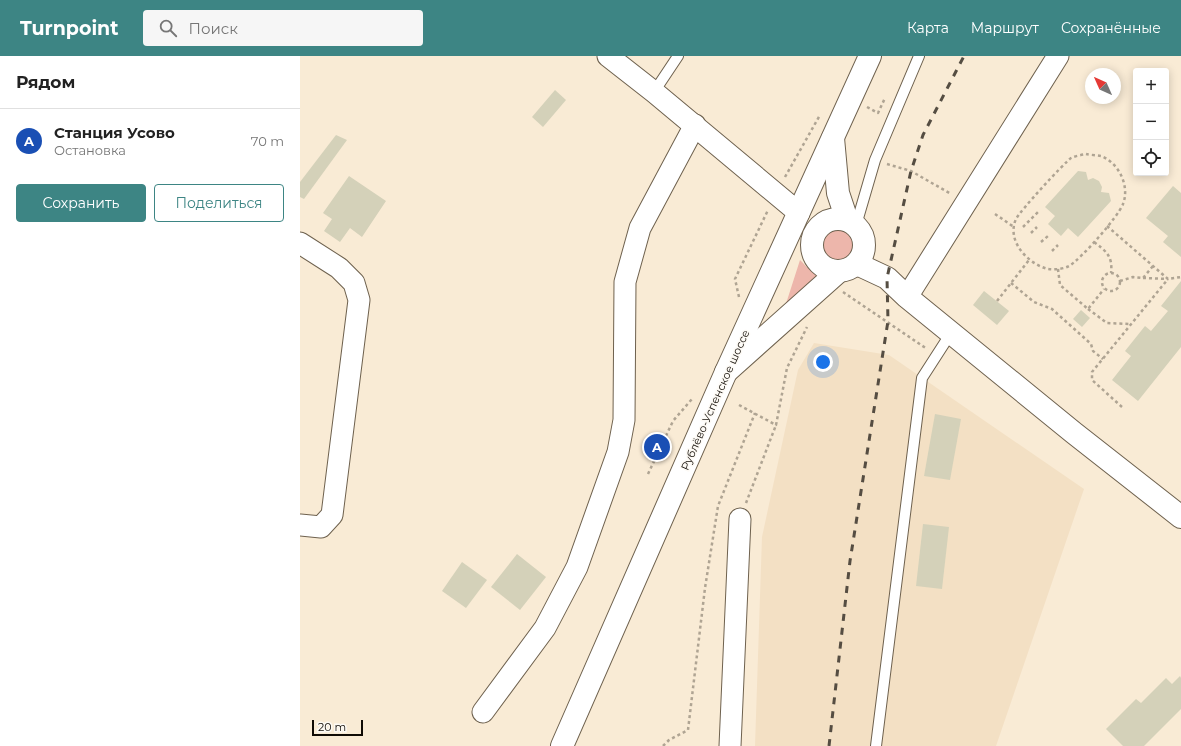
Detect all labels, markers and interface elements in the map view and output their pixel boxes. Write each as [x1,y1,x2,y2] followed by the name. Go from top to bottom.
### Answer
[143,10,423,46] search box
[20,17,119,40] text: Turnpoint
[157,17,179,39] icon: search
[189,19,238,38] text: Поиск
[907,19,949,37] text: Карта
[971,19,1039,37] text: Маршрут
[1061,19,1161,37] text: Сохранённые
[1085,68,1121,104] north arrow
[1133,68,1169,176] map controls
[1133,68,1169,104] button: +
[16,72,75,92] text: Рядом
[1133,104,1169,140] button: −
[54,123,175,142] text: Станция Усово
[24,133,34,149] text: A
[251,133,284,149] text: 70 m
[1133,140,1169,176] button: locate
[54,142,126,158] text: Остановка
[16,184,146,222] button: Сохранить
[154,184,284,222] button: Поделиться
[678,327,752,473] street label: Рублёво-Успенское шоссе
[813,352,833,372] your location
[644,432,670,462] pin: A
[312,718,363,737] scale bar
[318,720,346,734] text: 20 m

